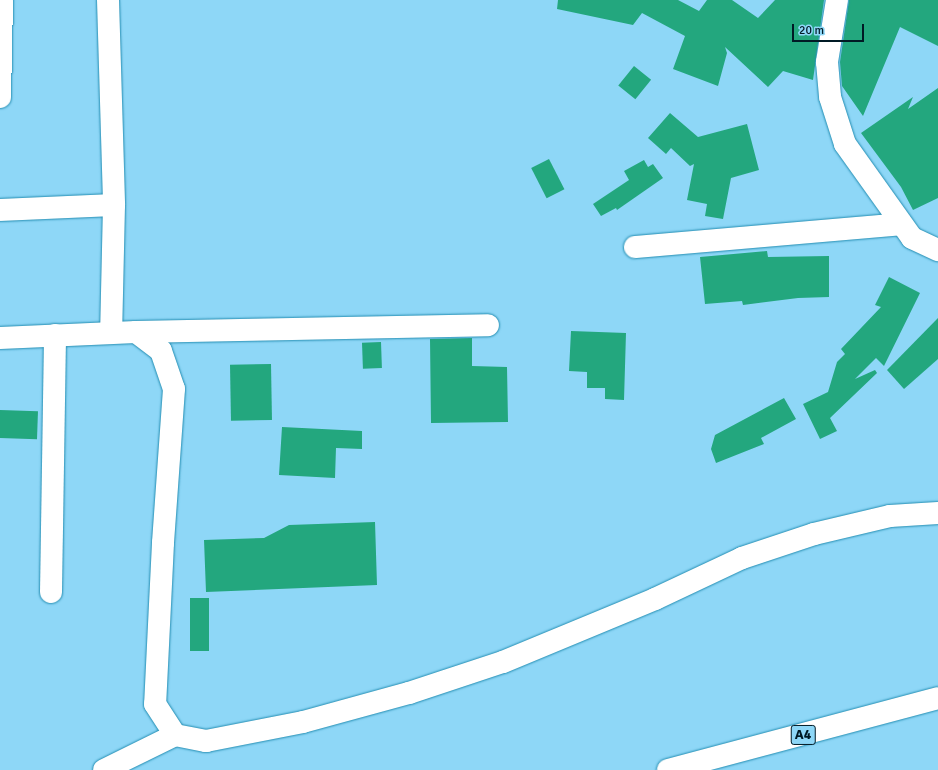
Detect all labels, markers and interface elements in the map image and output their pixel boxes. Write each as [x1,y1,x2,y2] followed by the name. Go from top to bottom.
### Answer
[794,16,866,42] scale bar
[799,23,824,38] text: 20 m
[790,723,816,747] road number: A4

